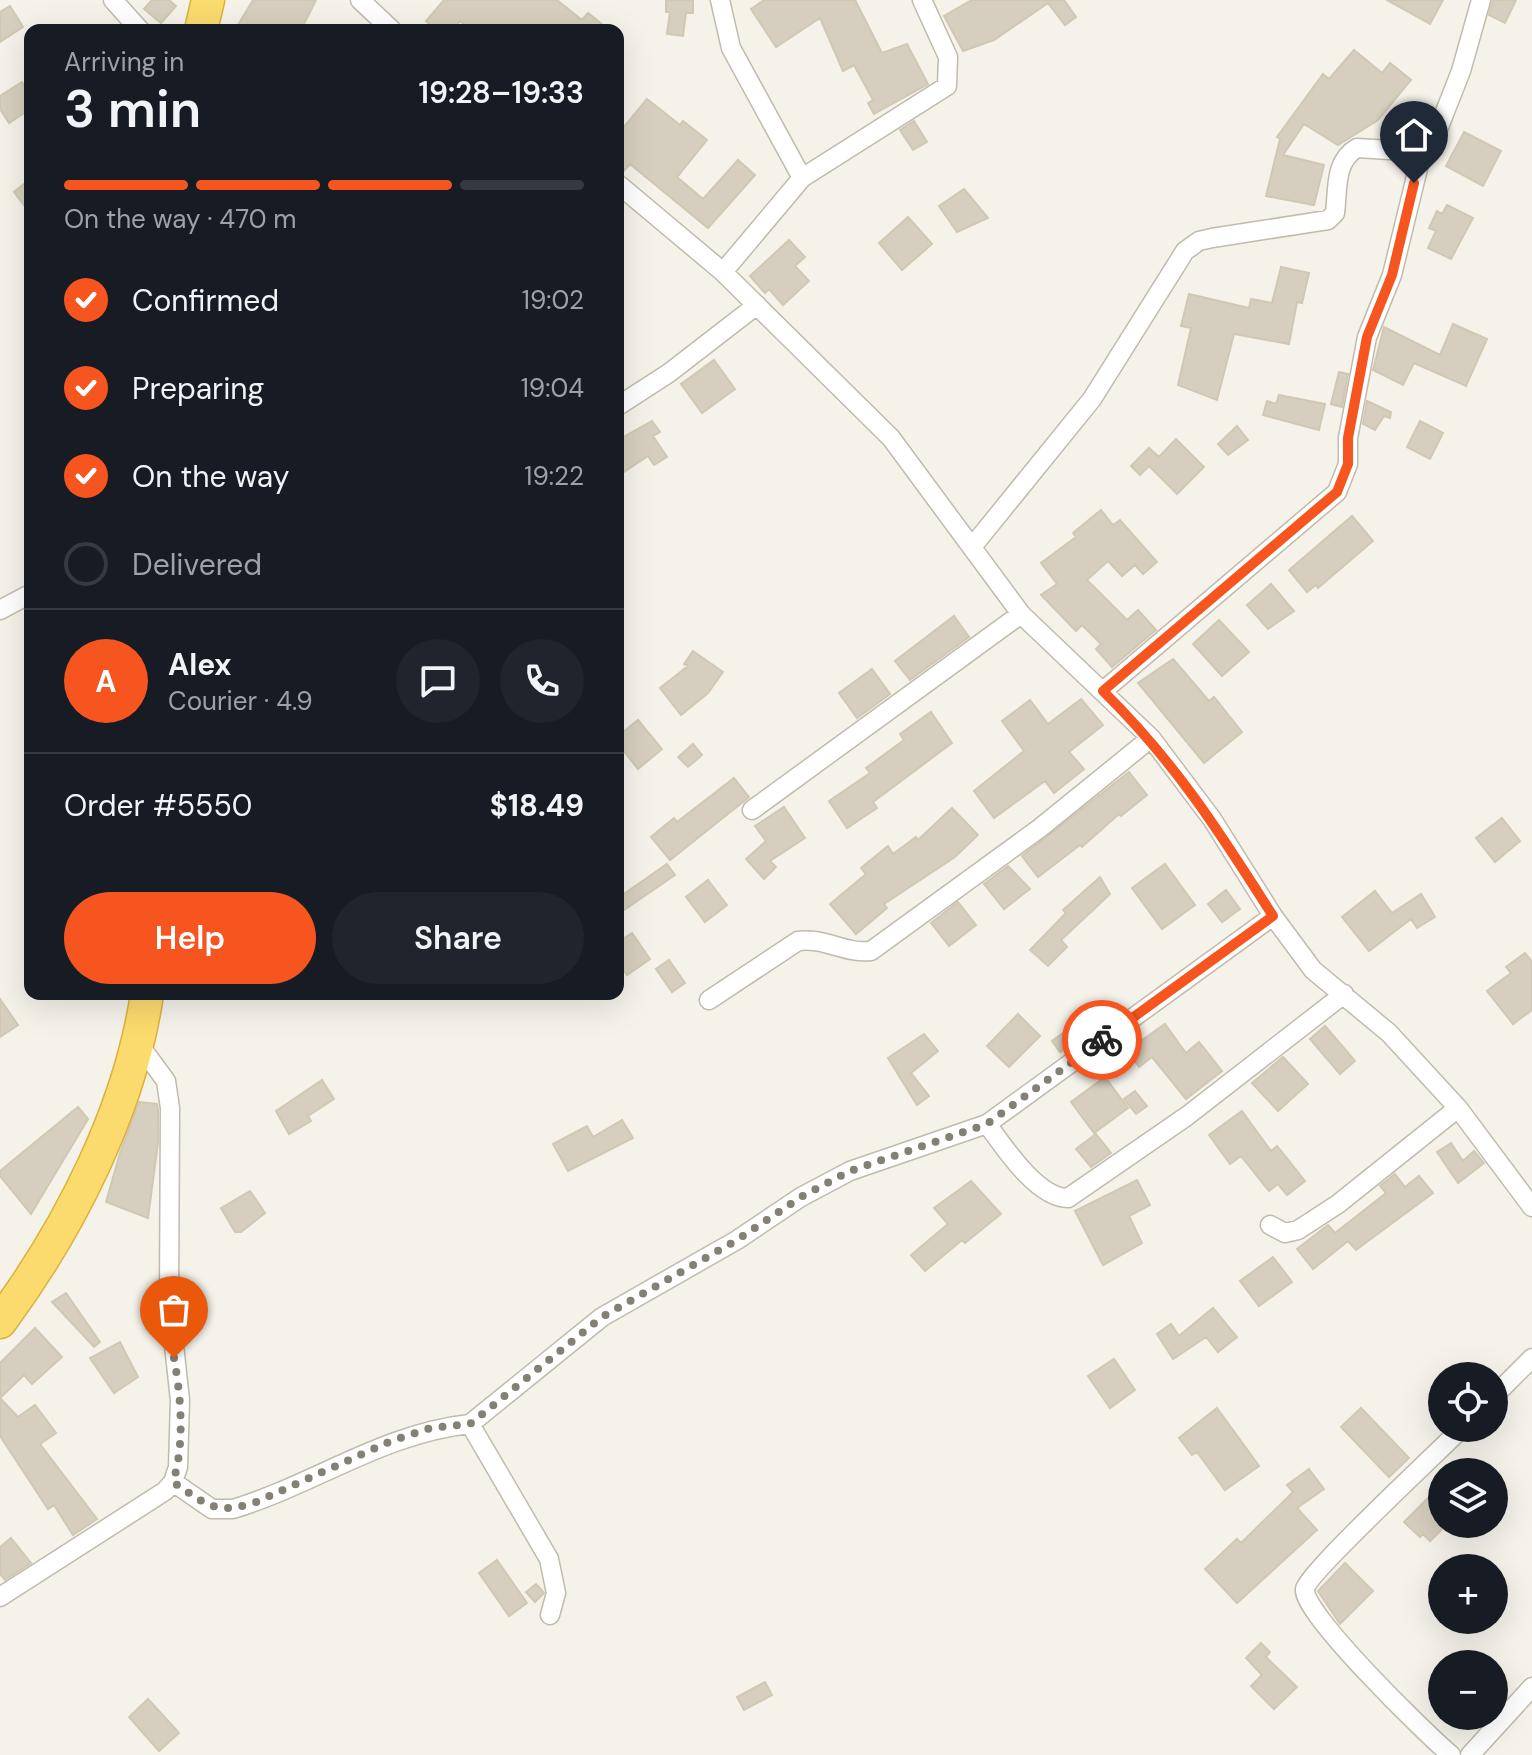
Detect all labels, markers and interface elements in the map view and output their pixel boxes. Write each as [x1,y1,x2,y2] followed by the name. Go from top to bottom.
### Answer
[64,45,184,79] text: Arriving in
[418,73,584,112] text: 19:28–19:33
[64,75,201,143] text: 3 min
[1380,101,1448,183] pin
[1392,113,1436,157] icon: home
[64,202,297,236] text: On the way · 470 m
[64,278,108,322] icon: check
[132,281,279,320] text: Confirmed
[522,283,584,317] text: 19:02
[64,366,108,410] icon: check
[132,369,264,408] text: Preparing
[521,371,584,405] text: 19:04
[64,454,108,498] icon: check
[132,457,289,496] text: On the way
[524,459,584,493] text: 19:22
[132,545,262,584] text: Delivered
[396,639,480,723] button: chat
[500,639,584,723] button: phone
[168,645,231,684] text: Alex
[95,662,117,701] text: A
[168,684,313,718] text: Courier · 4.9
[64,786,252,825] text: Order #5550
[490,786,584,825] text: $18.49
[64,892,316,984] button: Help
[332,892,584,984] button: Share
[1062,1000,1142,1080] courier
[1080,1018,1124,1062] icon: bike
[140,1276,208,1358] pin
[152,1288,196,1332] icon: bag
[1428,1362,1508,1730] map controls
[1428,1362,1508,1442] button: locate
[1428,1458,1508,1538] button: layers
[1428,1554,1508,1634] button: +
[1428,1650,1508,1730] button: −

